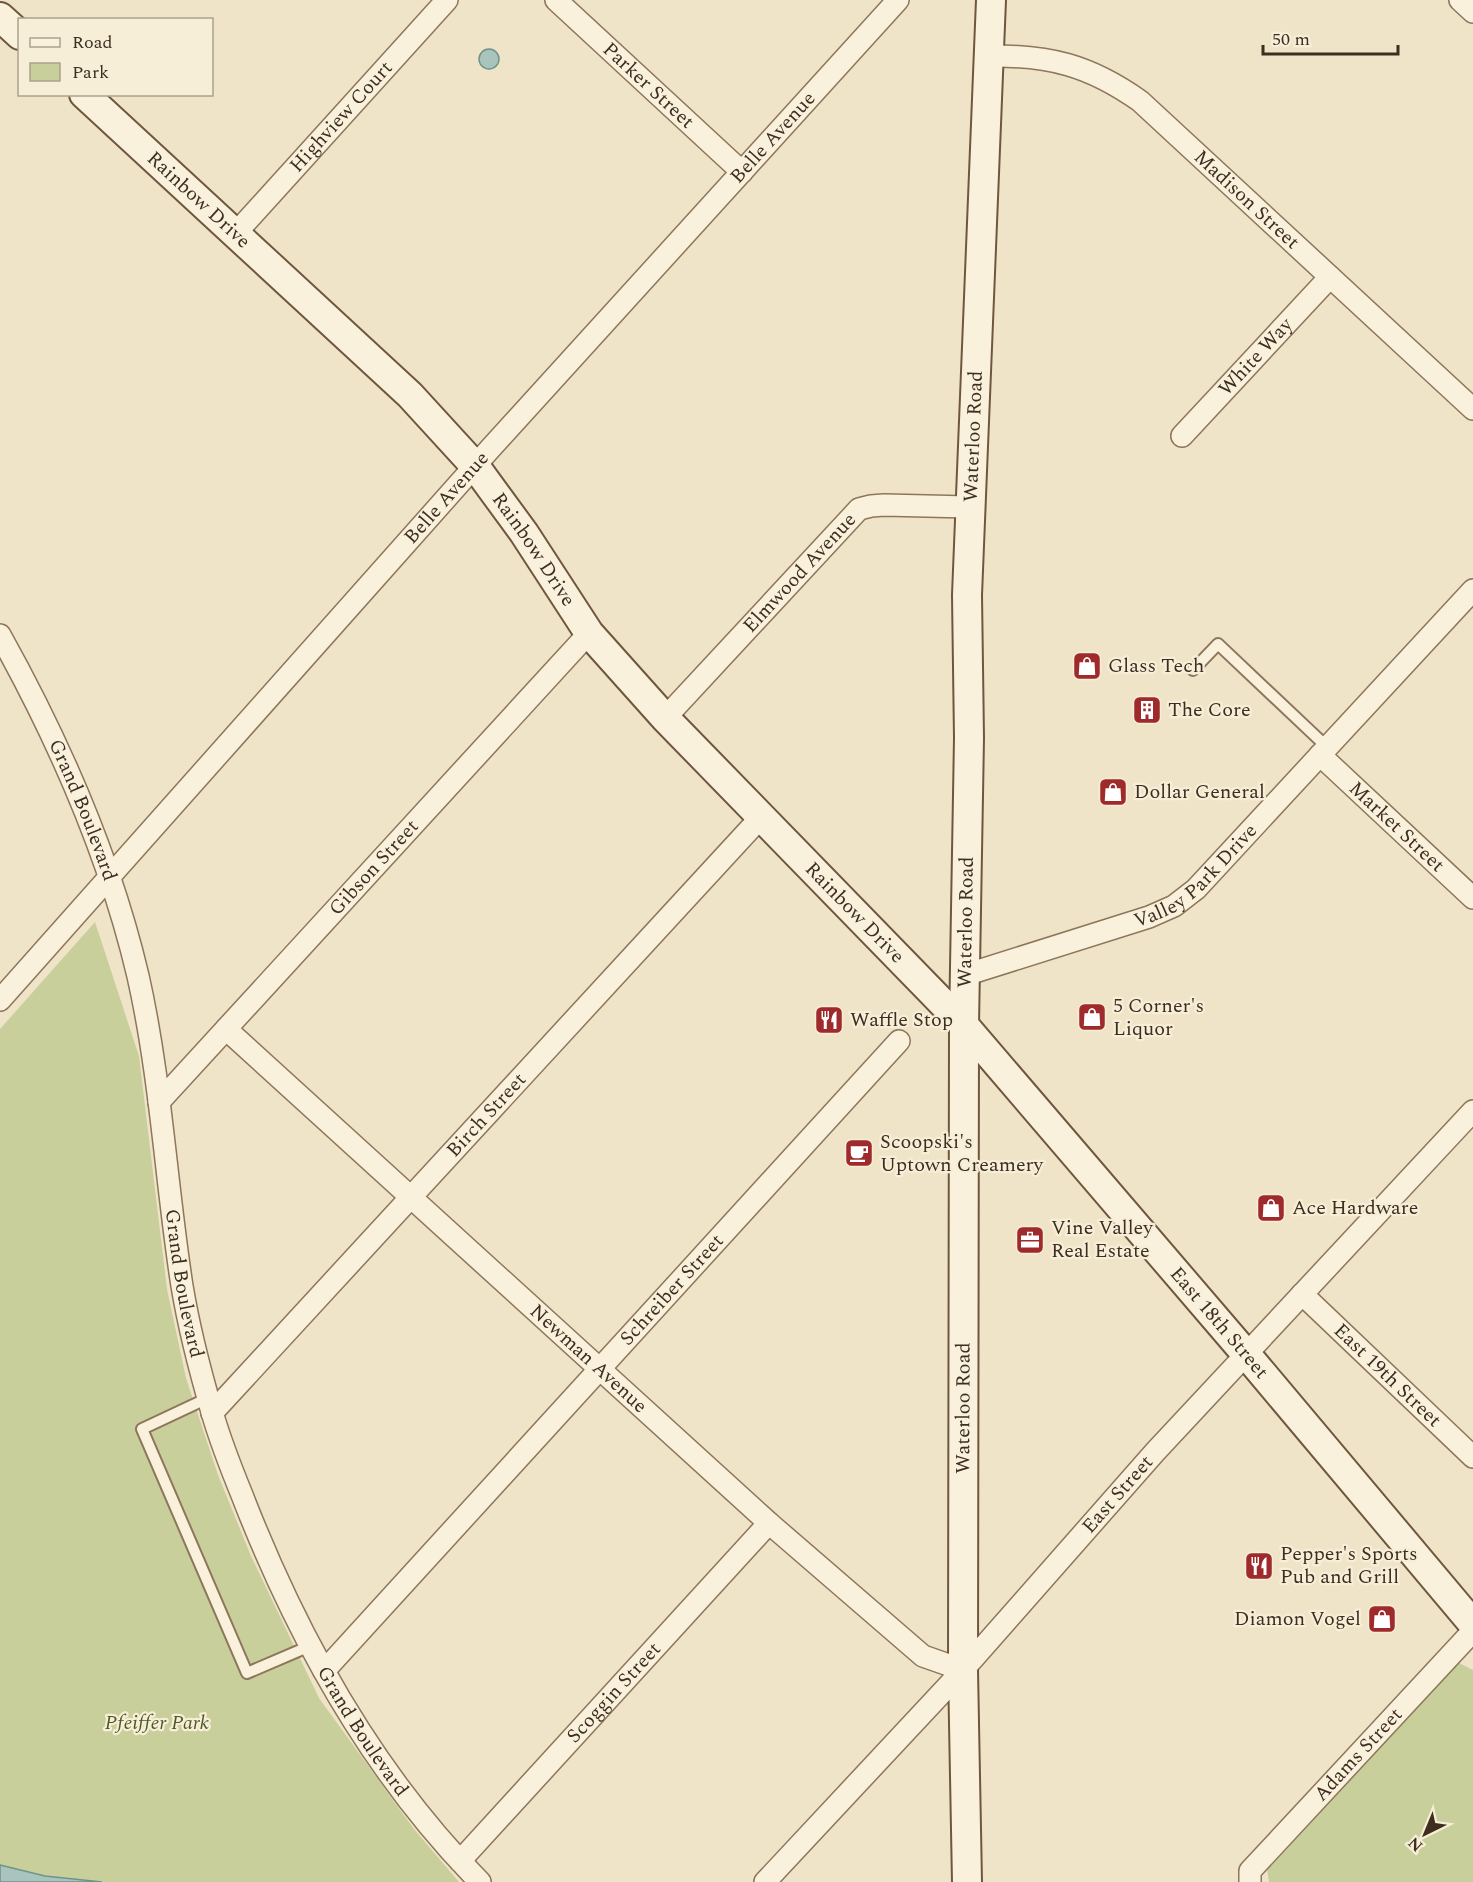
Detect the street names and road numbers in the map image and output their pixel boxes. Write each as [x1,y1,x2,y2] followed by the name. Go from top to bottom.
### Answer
[596,35,701,136] street label: Parker Street
[282,54,400,180] street label: Highview Court
[723,85,823,191] street label: Belle Avenue
[1187,143,1306,256] street label: Madison Street
[140,144,257,256] street label: Rainbow Drive
[1211,310,1301,403] street label: White Way
[956,370,991,503] street label: Waterloo Road
[397,445,496,551] street label: Belle Avenue
[484,486,583,613] street label: Rainbow Drive
[736,506,863,640] street label: Elmwood Avenue
[41,734,125,885] street label: Grand Boulevard
[1342,774,1452,879] street label: Market Street
[322,813,426,923] street label: Gibson Street
[1130,817,1264,936] street label: Valley Park Drive
[798,855,911,970] street label: Rainbow Drive
[950,856,982,988] street label: Waterloo Road
[439,1066,533,1164] street label: Birch Street
[157,1207,212,1361] street label: Grand Boulevard
[613,1227,731,1353] street label: Schreiber Street
[1162,1260,1276,1386] street label: East 18th Street
[523,1297,654,1420] street label: Newman Avenue
[1327,1316,1448,1434] street label: East 19th Street
[948,1342,979,1474] street label: Waterloo Road
[1075,1449,1161,1540] street label: East Street
[559,1635,668,1750] street label: Scoggin Street
[309,1660,416,1803] street label: Grand Boulevard
[1307,1701,1410,1808] street label: Adams Street

